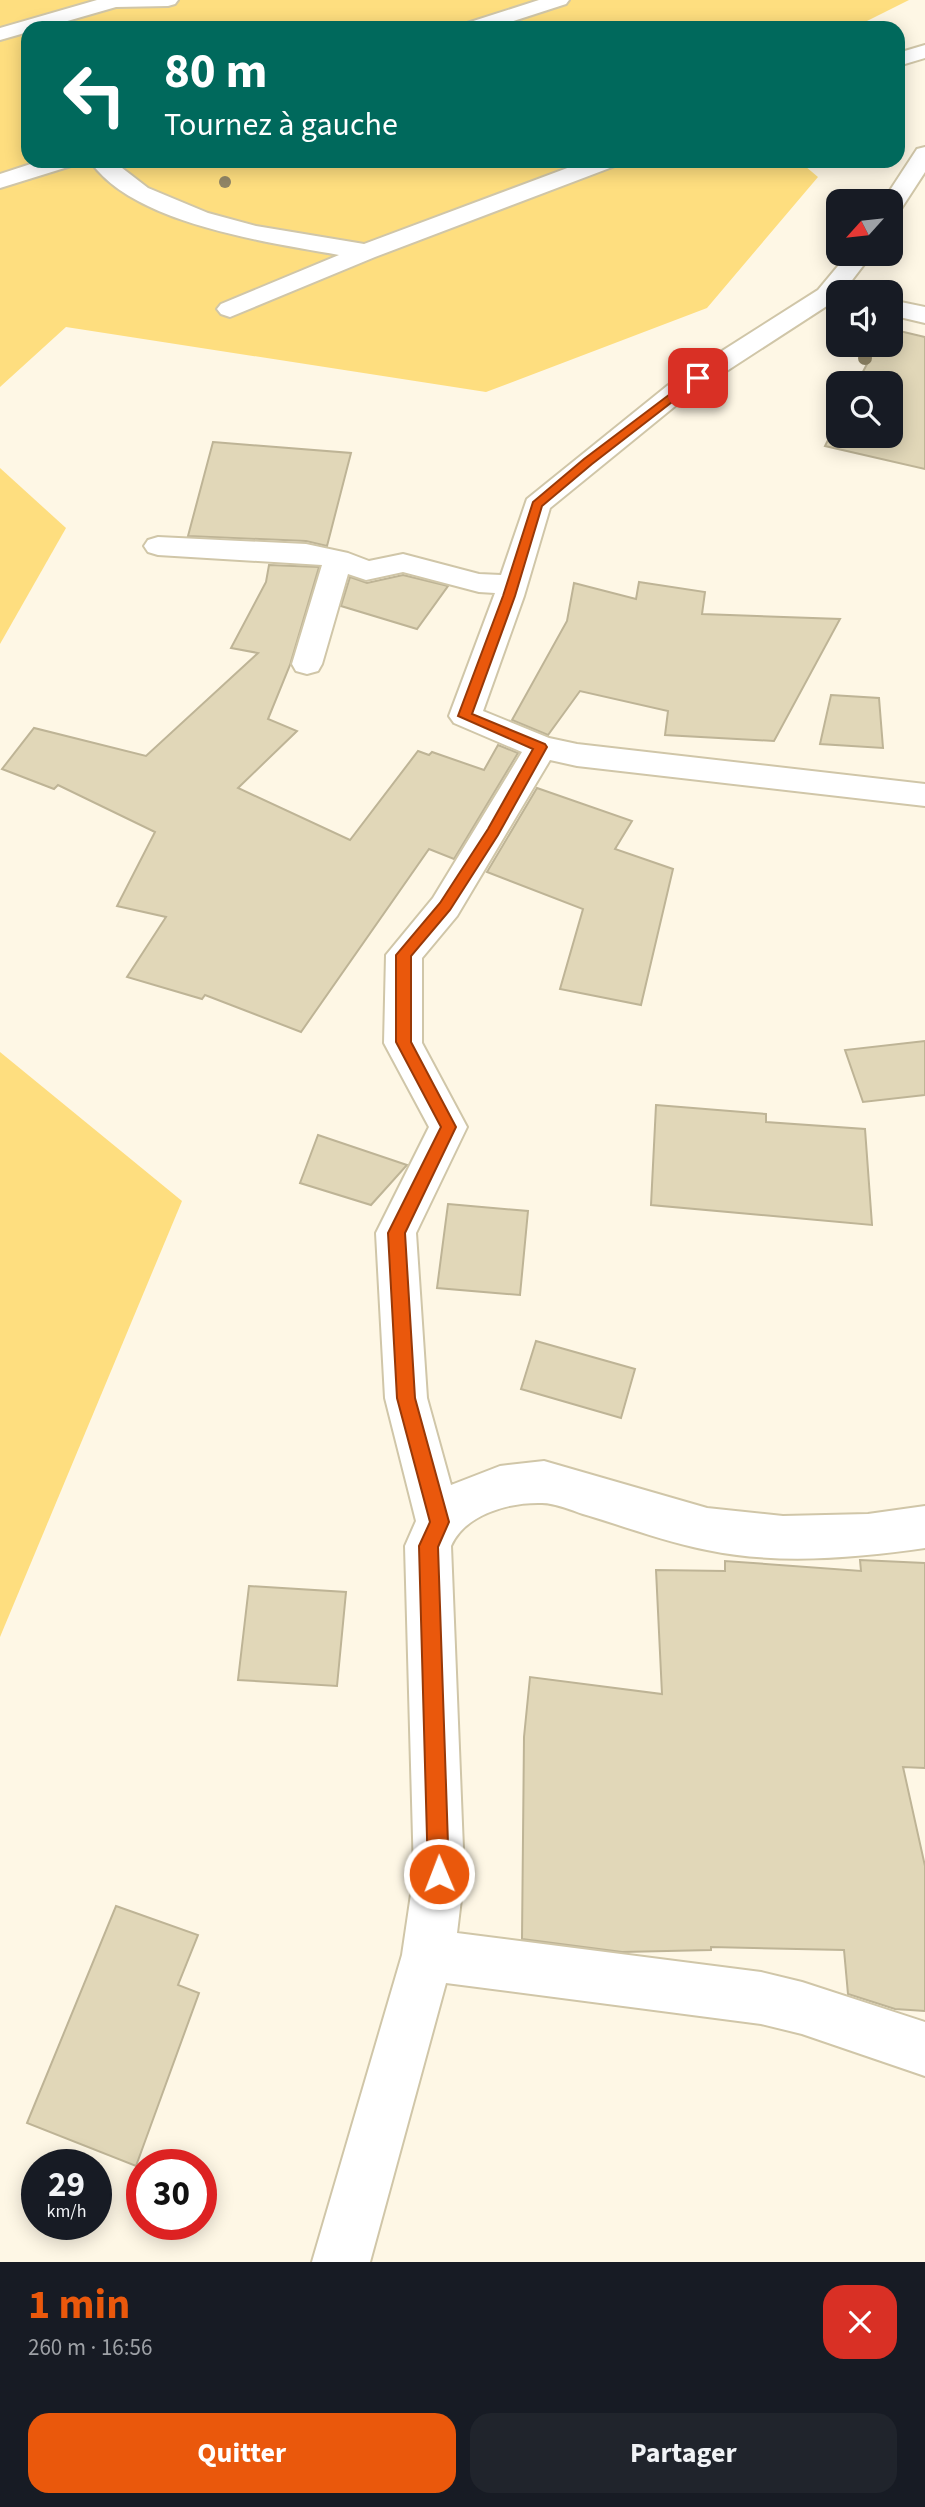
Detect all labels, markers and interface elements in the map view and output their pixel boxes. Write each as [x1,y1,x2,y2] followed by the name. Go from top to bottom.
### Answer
[164,37,268,107] text: 80 m
[49,49,140,140] icon: left
[164,102,398,148] text: Tournez à gauche
[826,189,903,266] north arrow
[826,189,903,448] map controls
[826,280,903,357] button: sound
[668,348,728,408] pin
[679,359,717,397] icon: arrive
[826,371,903,448] button: search
[402,1837,476,1911] position arrow
[126,2149,217,2240] speed limit sign: 30
[48,2160,85,2210] text: 29
[47,2199,86,2224] text: km/h
[28,2275,130,2335] text: 1 min
[823,2285,897,2359] button: close
[28,2331,152,2364] text: 260 m · 16:56
[28,2413,456,2493] button: Quitter
[470,2413,897,2493] button: Partager

